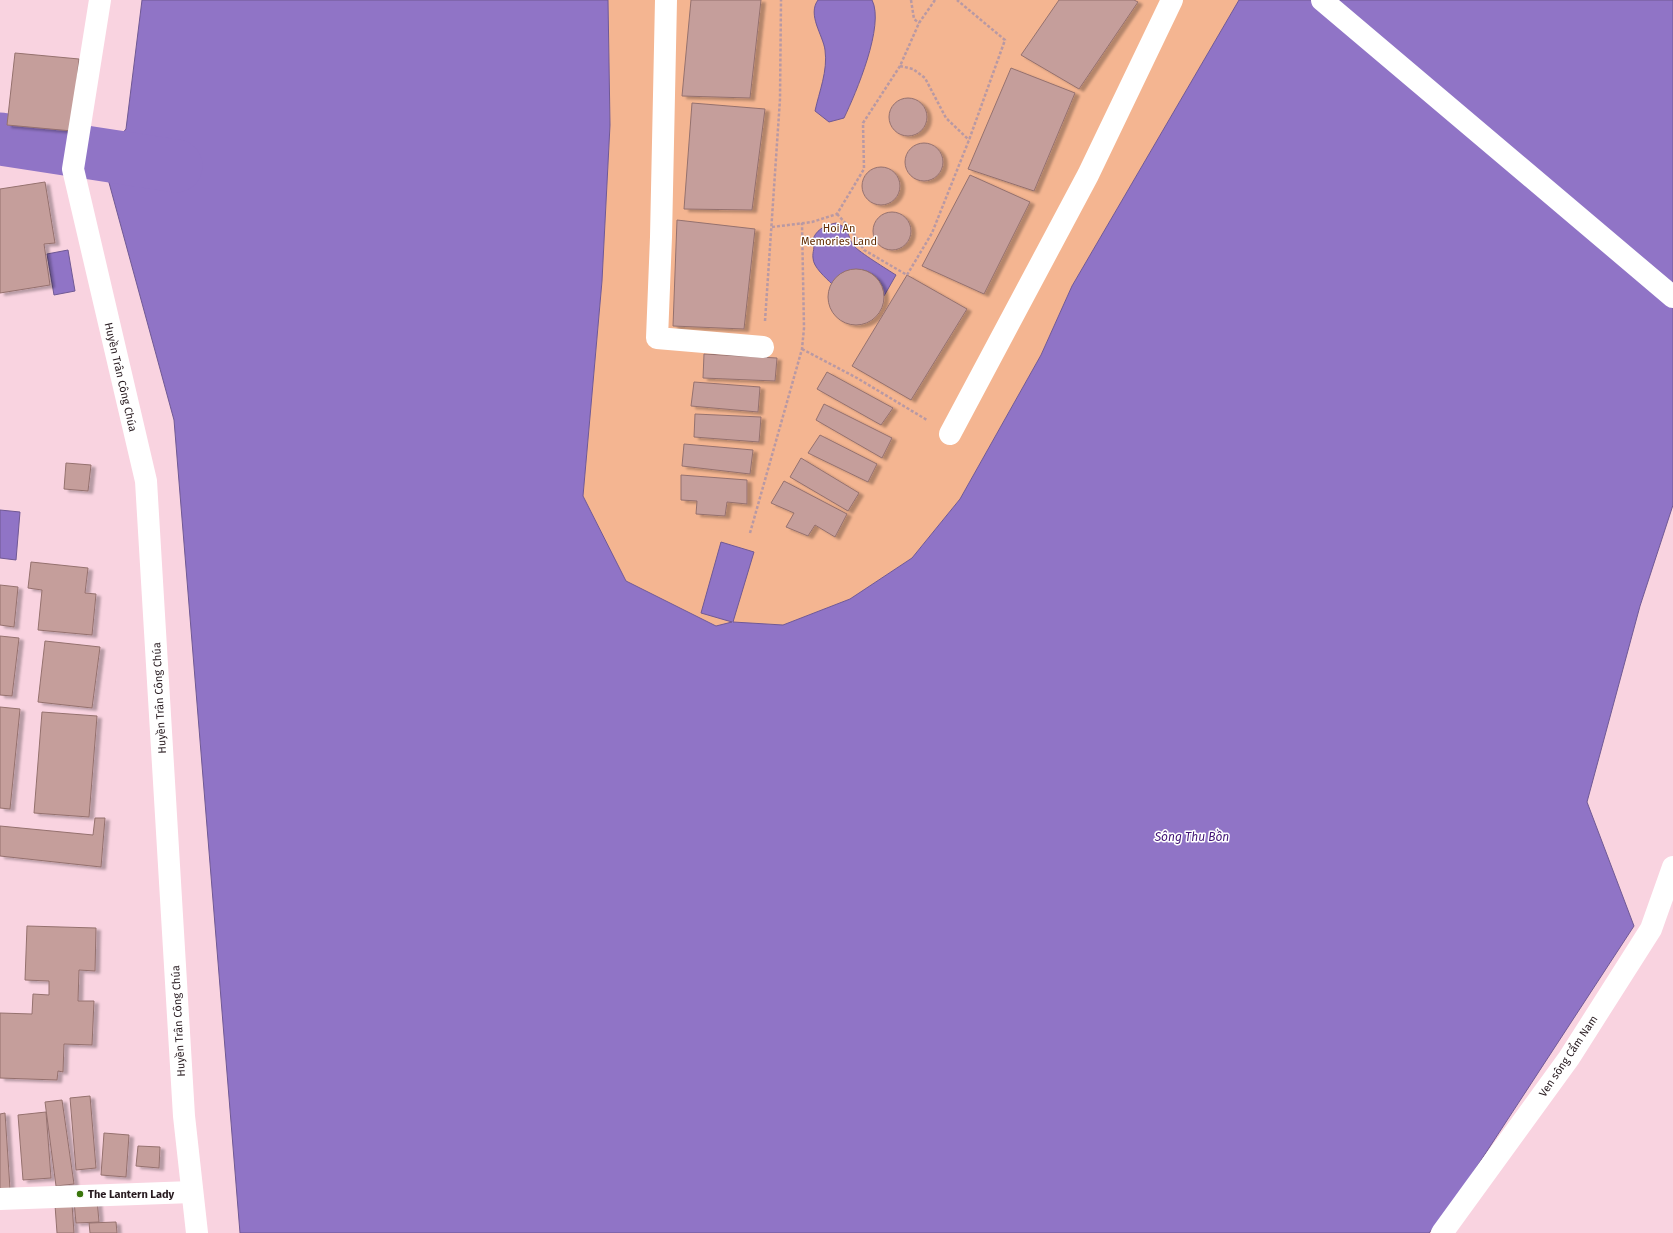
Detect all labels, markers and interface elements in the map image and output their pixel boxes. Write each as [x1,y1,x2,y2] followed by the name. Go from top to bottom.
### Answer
[801,222,877,248] park label: Hoi An Memories Land
[102,321,139,433] street label: Huyền Trân Công Chúa
[150,642,169,754] street label: Huyền Trân Công Chúa
[1154,829,1229,844] water label: Sông Thu Bồn
[169,965,188,1077] street label: Huyền Trân Công Chúa
[1536,1013,1600,1099] street label: Ven sông Cẩm Nam
[88,1188,175,1201] place label: The Lantern Lady
[75,1189,85,1199] marker: The Lantern Lady

